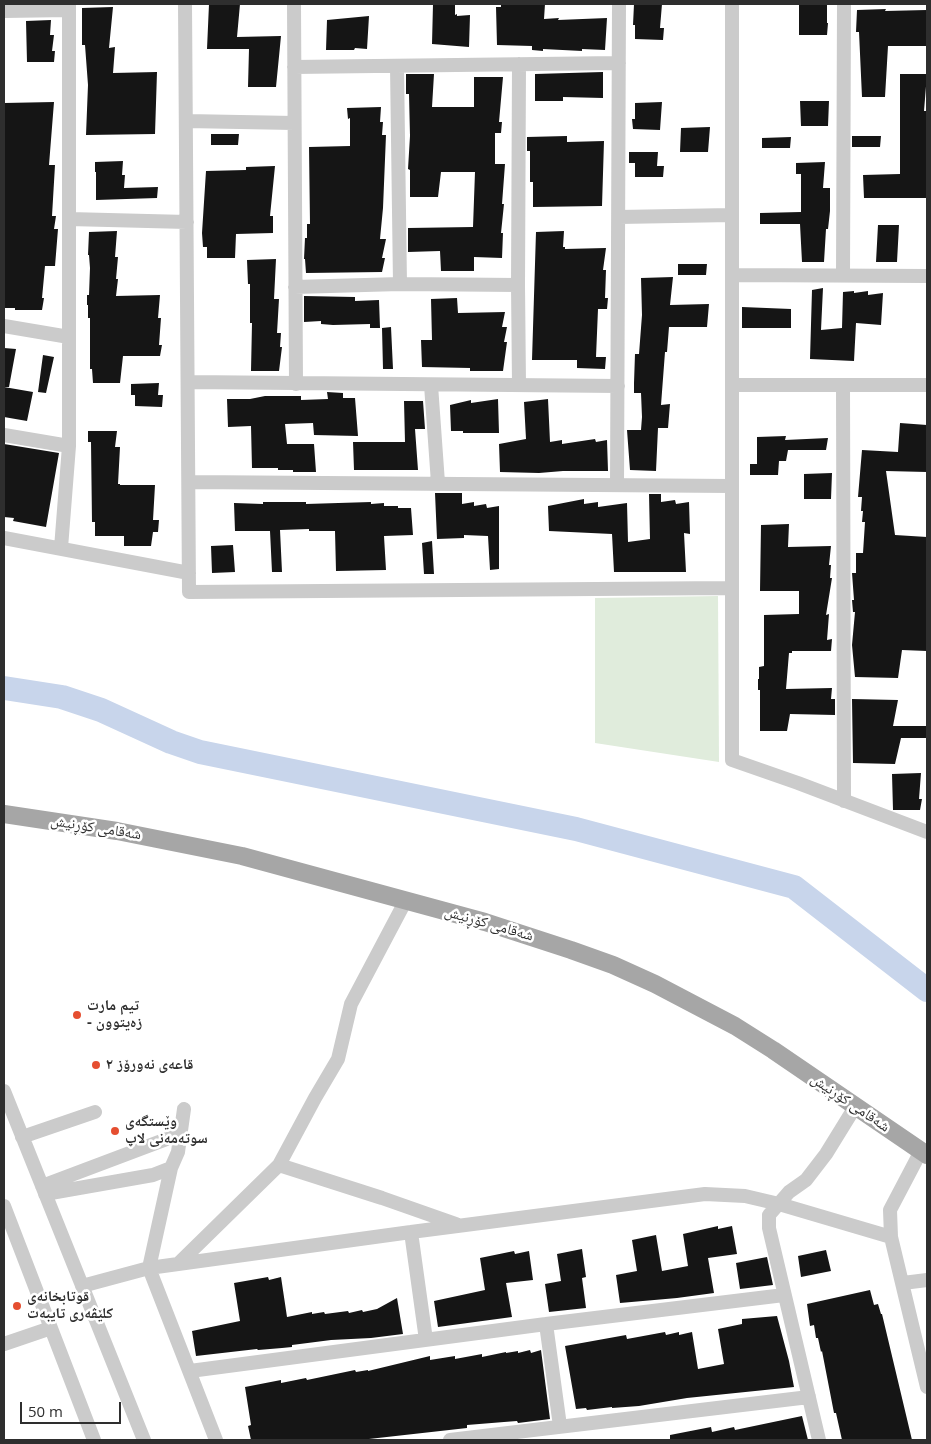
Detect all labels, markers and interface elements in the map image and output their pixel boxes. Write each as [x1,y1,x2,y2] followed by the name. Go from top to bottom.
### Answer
[49,812,143,844] street label: شەقامی کۆڕنیش
[442,903,536,945] street label: شەقامی کۆڕنیش
[87,997,142,1032] place label: تیم مارت - زەیتوون
[71,1009,83,1021] marker: تیم مارت - زەیتوون
[106,1056,193,1074] place label: قاعەی نەورۆز ٢
[90,1059,102,1071] marker: قاعەی نەورۆز ٢
[807,1070,893,1136] street label: شەقامی کۆڕنیش
[125,1113,208,1148] place label: وێستگەی سوتەمەنی لاپ
[109,1125,121,1137] marker: وێستگەی سوتەمەنی لاپ
[27,1288,113,1323] place label: قوتابخانەی کلێڤەری تایبەت
[11,1300,23,1312] marker: قوتابخانەی کلێڤەری تایبەت
[22,1392,124,1424] scale bar
[28,1401,63,1421] text: 50 m

